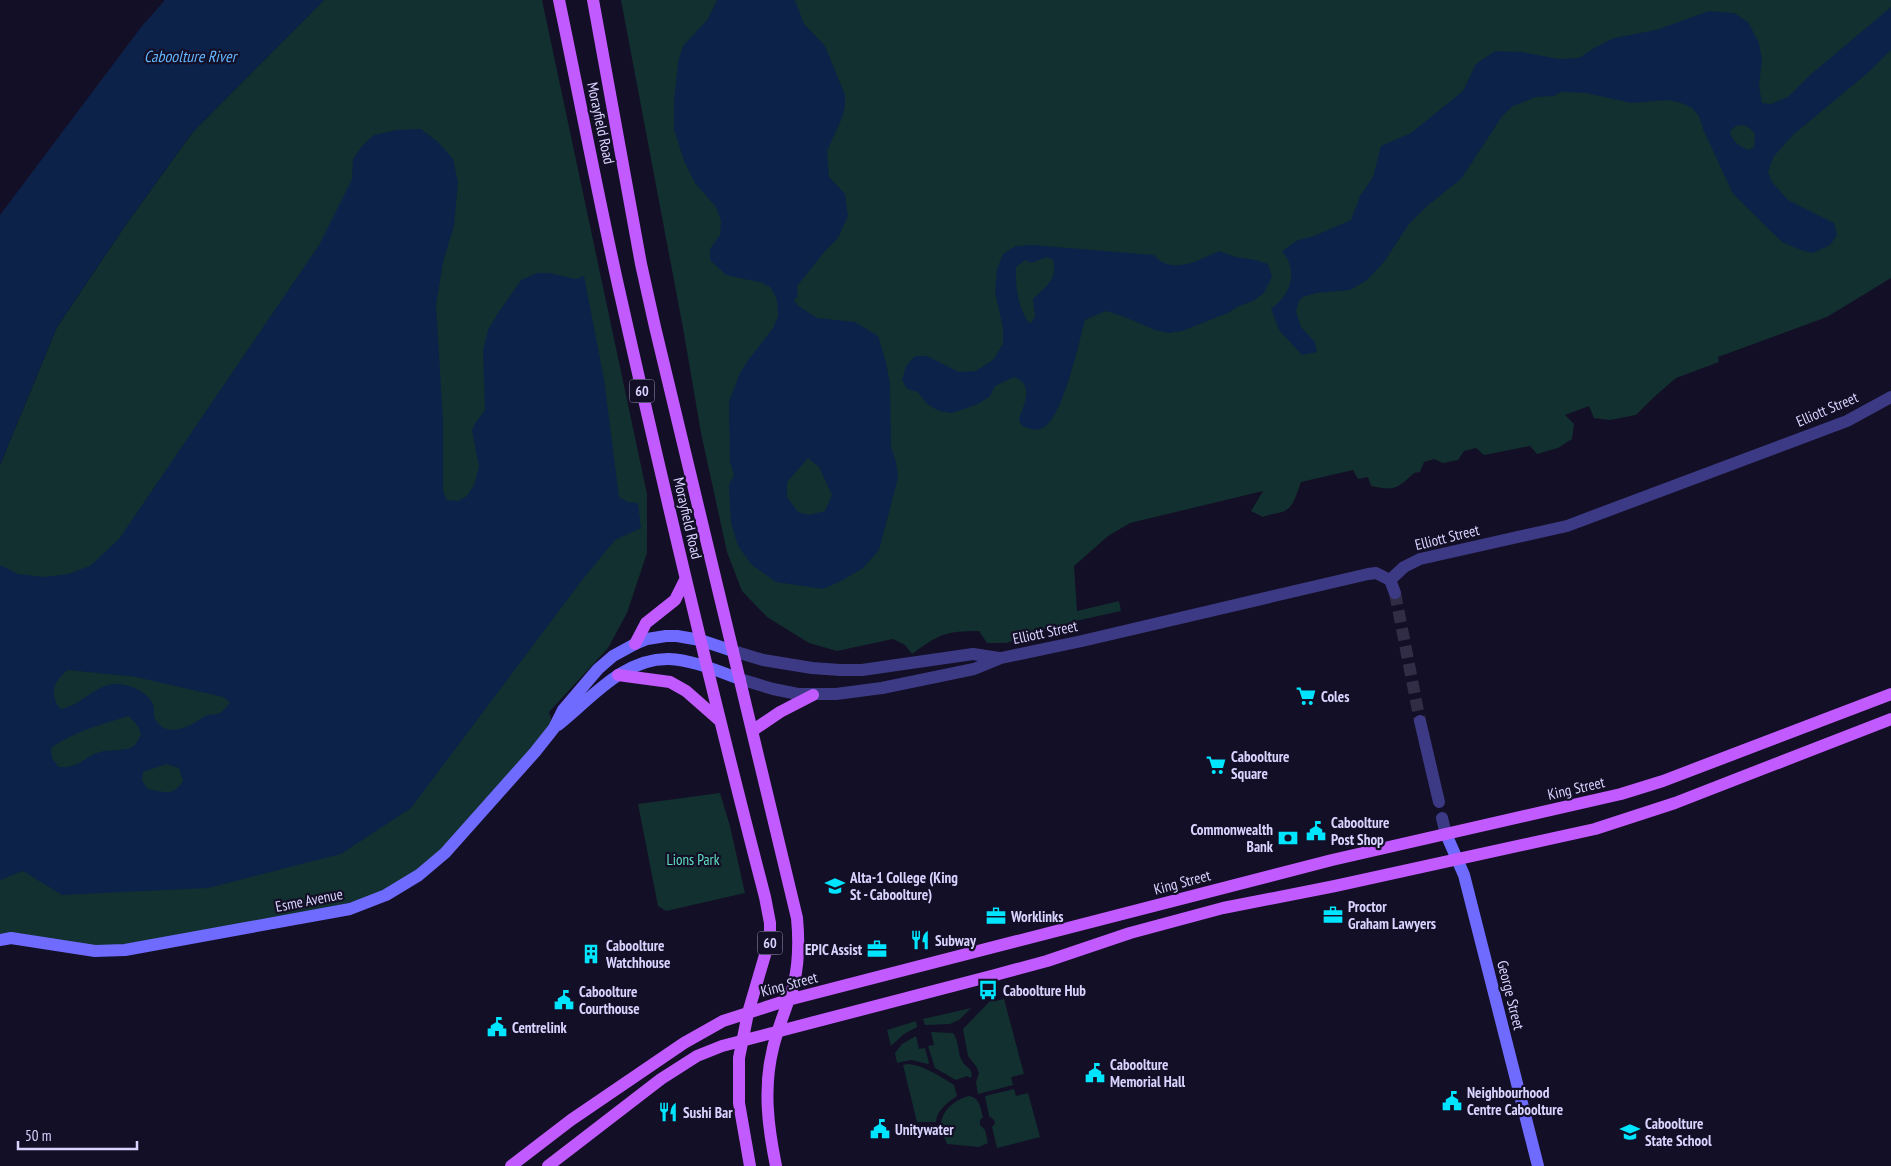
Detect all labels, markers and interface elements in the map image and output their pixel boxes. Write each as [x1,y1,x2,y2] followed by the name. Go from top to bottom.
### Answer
[144,46,239,66] water label: Caboolture River
[583,80,619,166] street label: Morayfield Road
[630,380,654,402] road number: 60
[1793,387,1861,431] street label: Elliott Street
[669,475,707,561] street label: Morayfield Road
[1413,520,1481,554] street label: Elliott Street
[1011,616,1079,648] street label: Elliott Street
[1295,685,1317,707] supermarket icon: Coles
[1321,687,1349,706] place label: Coles
[1231,747,1289,783] place label: Caboolture Square
[1205,754,1227,776] supermarket icon: Caboolture Square
[1546,772,1606,804] street label: King Street
[1331,813,1389,849] place label: Caboolture Post Shop
[1190,820,1274,856] place label: Commonwealth Bank
[1305,820,1327,842] public building icon: Caboolture Post Shop
[1277,827,1299,849] bank icon: Commonwealth Bank
[666,850,720,869] park label: Lions Park
[1152,865,1212,899] street label: King Street
[849,868,958,904] place label: Alta-1 College (King St - Caboolture)
[824,875,846,897] school or university icon: Alta-1 College (King St - Caboolture)
[274,884,344,916] street label: Esme Avenue
[1348,897,1436,933] place label: Proctor Graham Lawyers
[1322,904,1344,926] office icon: Proctor Graham Lawyers
[985,905,1007,927] office icon: Worklinks
[1010,907,1064,926] place label: Worklinks
[909,929,931,951] restaurant icon: Subway
[758,931,782,954] road number: 60
[935,931,977,950] place label: Subway
[605,936,670,972] place label: Caboolture Watchhouse
[866,938,888,960] office icon: EPIC Assist
[805,940,863,959] place label: EPIC Assist
[580,943,602,965] building icon: Caboolture Watchhouse
[1493,958,1529,1032] street label: George Street
[759,967,819,1001] street label: King Street
[977,979,999,1001] bus stop icon: Caboolture Hub
[1003,981,1086,1000] place label: Caboolture Hub
[579,982,640,1018] place label: Caboolture Courthouse
[553,989,575,1011] public building icon: Caboolture Courthouse
[486,1016,508,1038] public building icon: Centrelink
[512,1018,568,1037] place label: Centrelink
[1110,1055,1186,1091] place label: Caboolture Memorial Hall
[1084,1062,1106,1084] public building icon: Caboolture Memorial Hall
[1467,1083,1563,1119] place label: Neighbourhood Centre Caboolture
[1441,1090,1463,1112] public building icon: Neighbourhood Centre Caboolture
[657,1101,679,1123] restaurant icon: Sushi Bar
[683,1103,733,1122] place label: Sushi Bar
[1645,1114,1712,1150] place label: Caboolture State School
[18,1118,136,1150] scale bar
[869,1118,891,1140] public building icon: Unitywater
[895,1120,954,1139] place label: Unitywater
[1619,1121,1641,1143] school or university icon: Caboolture State School
[25,1126,51,1145] text: 50 m

